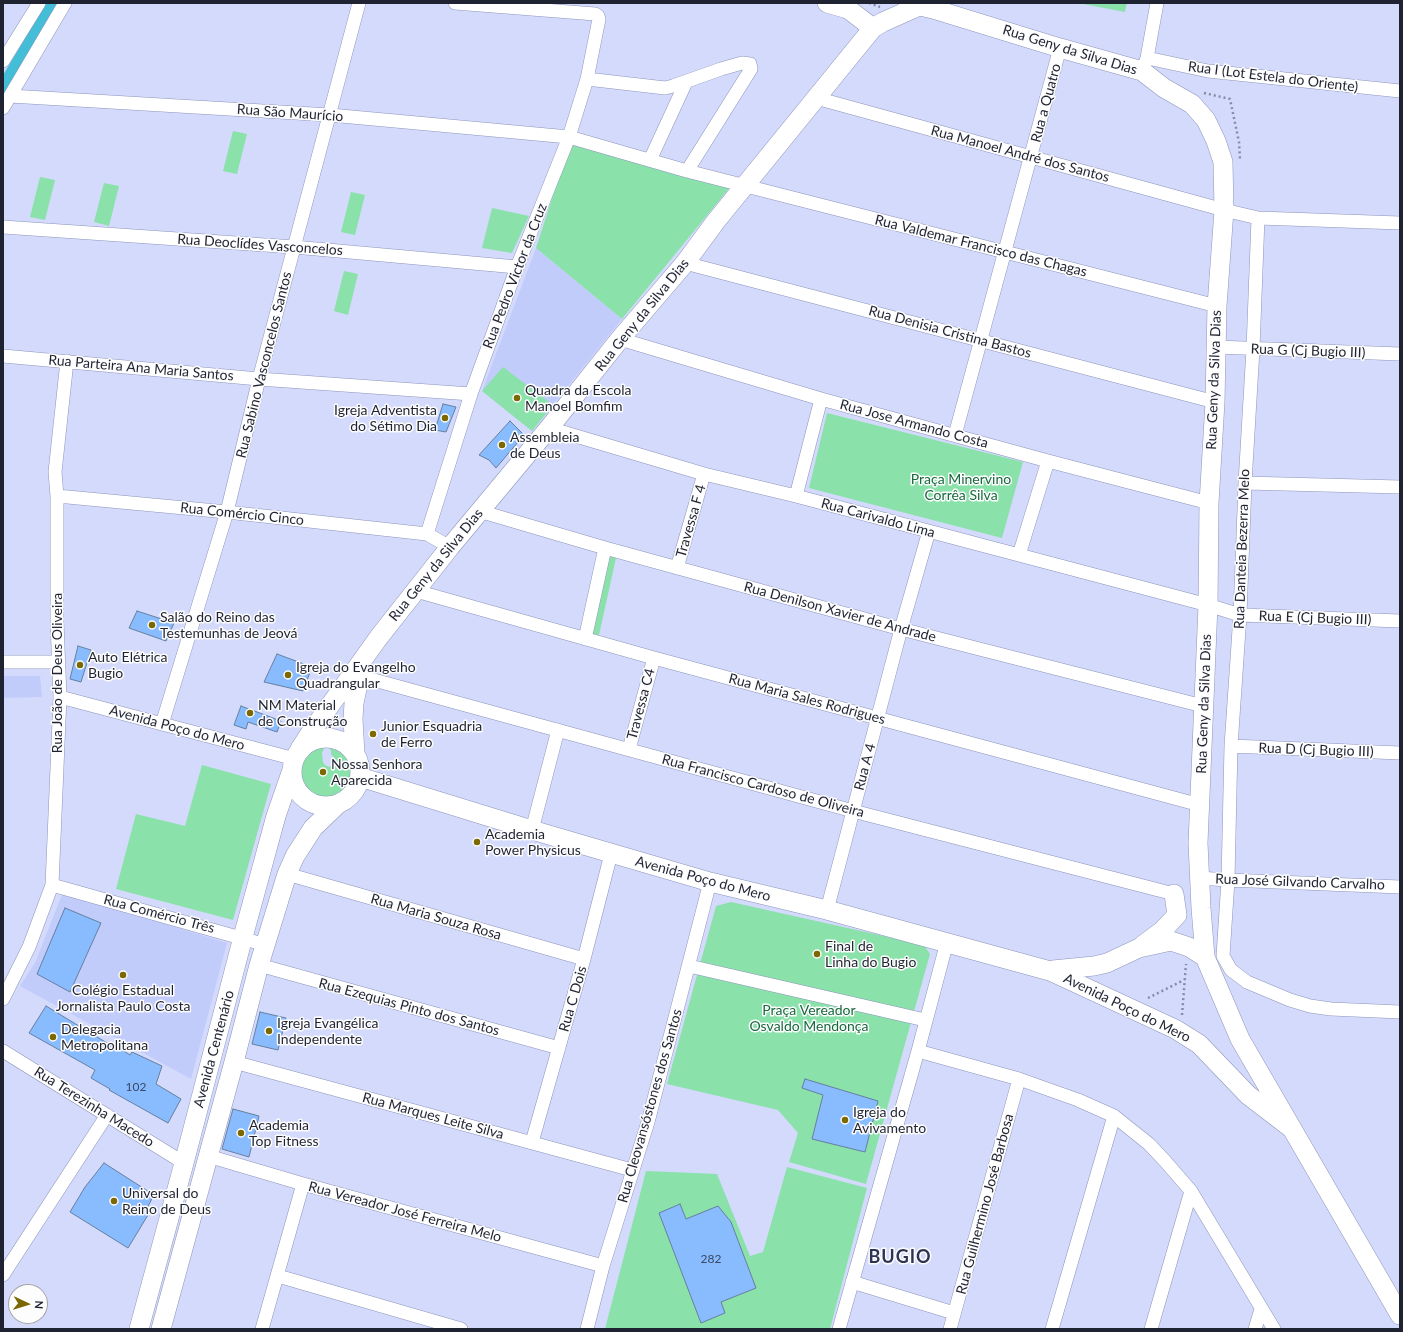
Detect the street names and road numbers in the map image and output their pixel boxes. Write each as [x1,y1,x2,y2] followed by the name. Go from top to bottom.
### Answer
[1001,22,1139,78] street label: Rua Geny da Silva Dias
[1187,58,1359,96] street label: Rua I (Lot Estela do Oriente)
[1027,62,1065,144] street label: Rua a Quatro
[236,101,344,125] street label: Rua São Maurício
[929,122,1111,186] street label: Rua Manoel André dos Santos
[479,201,551,351] street label: Rua Pedro Victor da Cruz
[873,211,1089,281] street label: Rua Valdemar Francisco das Chagas
[177,231,343,259] street label: Rua Deoclídes Vasconcelos
[591,255,693,375] street label: Rua Geny da Silva Dias
[233,270,295,460] street label: Rua Sabino Vasconcelos Santos
[867,302,1033,362] street label: Rua Denisia Cristina Bastos
[1203,310,1225,450] street label: Rua Geny da Silva Dias
[1250,341,1366,361] street label: Rua G (Cj Bugio III)
[48,352,234,384] street label: Rua Parteira Ana Maria Santos
[838,396,990,452] street label: Rua Jose Armando Costa
[1231,469,1253,629] street label: Rua Danteia Bezerra Melo
[673,483,709,559] street label: Travessa F 4
[819,495,937,541] street label: Rua Carivaldo Lima
[179,499,305,529] street label: Rua Comércio Cinco
[385,505,487,625] street label: Rua Geny da Silva Dias
[742,578,938,646] street label: Rua Denilson Xavier de Andrade
[49,593,65,753] street label: Rua João de Deus Oliveira
[1258,608,1372,628] street label: Rua E (Cj Bugio III)
[1193,634,1215,774] street label: Rua Geny da Silva Dias
[623,667,659,741] street label: Travessa C4
[727,670,887,728] street label: Rua Maria Sales Rodrigues
[108,702,246,754] street label: Avenida Poço do Mero
[1258,740,1374,760] street label: Rua D (Cj Bugio III)
[851,742,879,792] street label: Rua A 4
[660,751,866,821] street label: Rua Francisco Cardoso de Oliveira
[634,853,772,905] street label: Avenida Poço do Mero
[1215,871,1385,893] street label: Rua José Gilvando Carvalho
[369,890,503,944] street label: Rua Maria Souza Rosa
[102,891,216,937] street label: Rua Comércio Três
[556,964,590,1034] street label: Rua C Dois
[1061,970,1193,1046] street label: Avenida Poço do Mero
[317,975,501,1039] street label: Rua Ezequias Pinto dos Santos
[190,989,238,1109] street label: Avenida Centenário
[614,1007,686,1205] street label: Rua Cleovansóstones dos Santos
[31,1063,157,1151] street label: Rua Terezinha Macedo
[360,1089,506,1143] street label: Rua Marques Leite Silva
[953,1112,1017,1296] street label: Rua Guilhermino José Barbosa
[307,1178,503,1246] street label: Rua Vereador José Ferreira Melo

